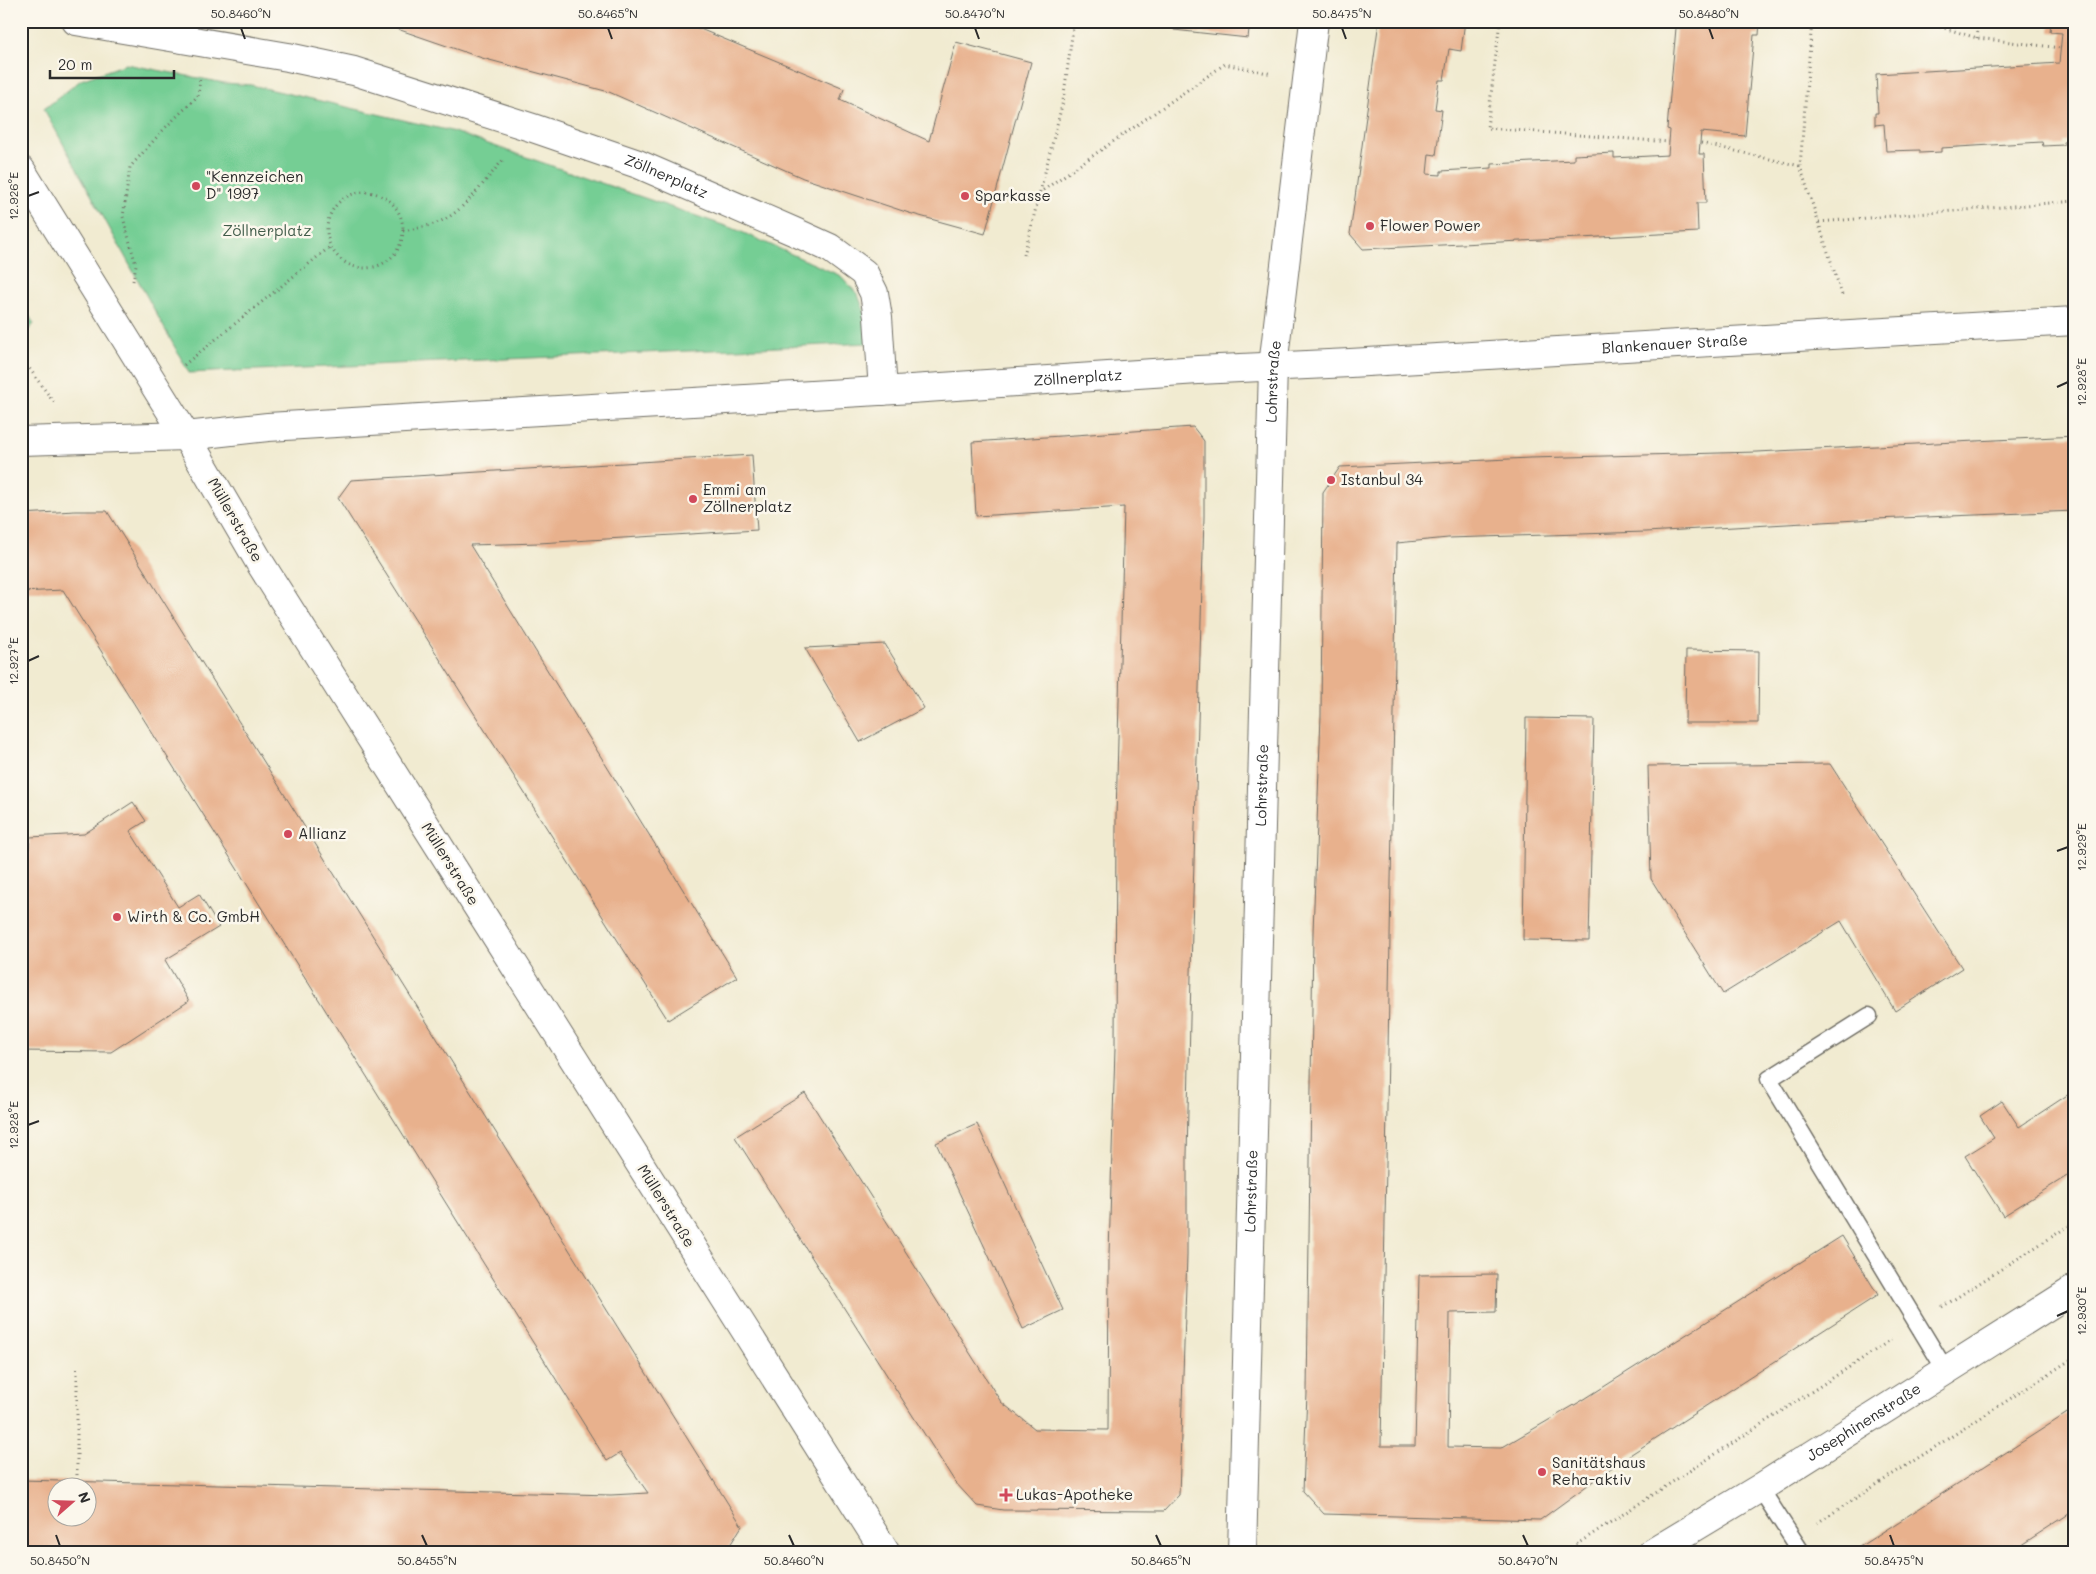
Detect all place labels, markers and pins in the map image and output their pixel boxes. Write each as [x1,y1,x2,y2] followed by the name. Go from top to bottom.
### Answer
[206,166,303,203] place label: "Kennzeichen D" 1997
[190,180,202,192] marker: "Kennzeichen D" 1997
[975,185,1051,205] place label: Sparkasse
[959,190,971,202] marker: Sparkasse
[1380,215,1481,235] place label: Flower Power
[1364,220,1376,232] marker: Flower Power
[1341,469,1423,489] place label: Istanbul 34
[1325,474,1337,486] marker: Istanbul 34
[703,479,792,516] place label: Emmi am Zöllnerplatz
[687,493,699,505] marker: Emmi am Zöllnerplatz
[298,823,347,843] place label: Allianz
[282,828,294,840] marker: Allianz
[127,906,260,926] place label: Wirth & Co. GmbH
[111,911,123,923] marker: Wirth & Co. GmbH
[1552,1452,1646,1489] place label: Sanitätshaus Reha-aktiv
[1536,1466,1548,1478] marker: Sanitätshaus Reha-aktiv
[1016,1484,1133,1504] place label: Lukas-Apotheke
[1000,1489,1012,1501] marker: Lukas-Apotheke

